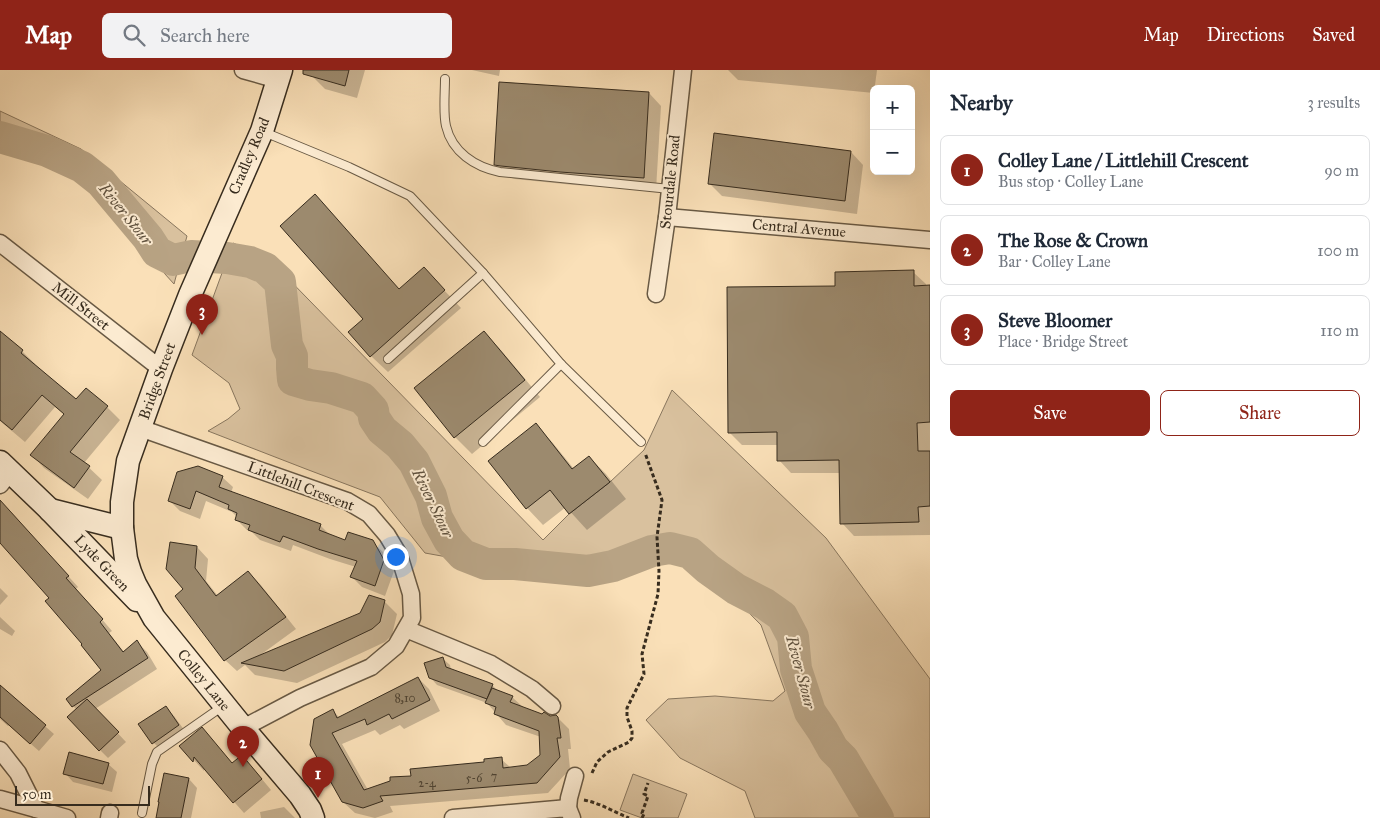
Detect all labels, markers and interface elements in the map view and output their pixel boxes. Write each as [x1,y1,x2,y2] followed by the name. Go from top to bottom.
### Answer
[102,13,452,58] search box
[25,20,72,50] text: Map
[120,21,148,49] icon: search
[160,24,250,47] text: Search here
[1143,24,1179,46] text: Map
[1207,24,1284,46] text: Directions
[1312,24,1355,46] text: Saved
[870,85,915,175] map controls
[870,85,915,130] button: +
[950,90,1013,116] text: Nearby
[1307,93,1360,112] text: 3 results
[225,114,274,197] street label: Cradley Road
[870,130,915,175] button: −
[656,134,684,230] street label: Stourdale Road
[998,149,1249,172] text: Colley Lane / Littlehill Crescent
[964,161,970,180] text: 1
[1324,161,1359,180] text: 90 m
[998,172,1144,191] text: Bus stop · Colley Lane
[95,178,158,250] water label: River Stour
[751,215,847,241] street label: Central Avenue
[998,229,1148,252] text: The Rose & Crown
[963,241,971,260] text: 2
[1317,241,1359,260] text: 100 m
[998,252,1111,271] text: Bar · Colley Lane
[49,278,114,335] street label: Mill Street
[186,294,218,335] pin: 3
[998,309,1112,332] text: Steve Bloomer
[964,321,970,340] text: 3
[1320,321,1359,340] text: 110 m
[998,332,1128,351] text: Place · Bridge Street
[135,339,180,422] street label: Bridge Street
[950,390,1150,436] button: Save
[1160,390,1360,436] button: Share
[245,457,358,515] street label: Littlehill Crescent
[408,464,458,542] water label: River Stour
[71,531,133,595] street label: Lyde Green
[383,544,409,570] your location
[782,633,820,712] water label: River Stour
[174,646,234,714] street label: Colley Lane
[394,691,416,705] house number: 8,10
[227,726,259,767] pin: 2
[302,757,334,798] pin: 1
[491,769,497,783] house number: 7
[466,771,483,785] house number: 5-6
[418,776,436,790] house number: 2-4
[15,783,150,806] scale bar
[22,786,51,803] text: 50 m

